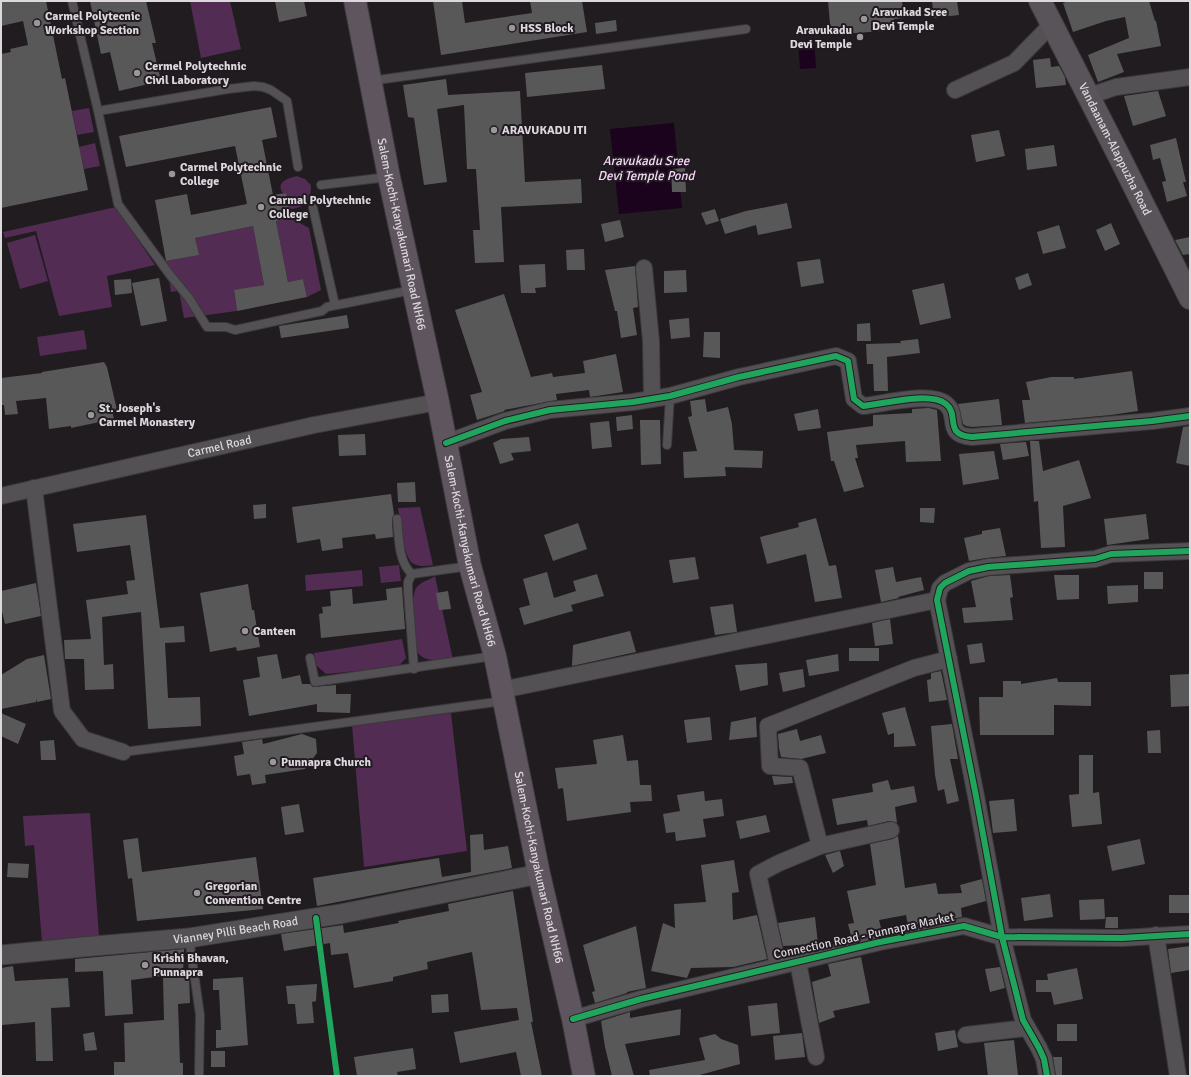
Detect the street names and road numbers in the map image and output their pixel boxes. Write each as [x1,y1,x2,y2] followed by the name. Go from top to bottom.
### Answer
[1075,80,1155,218] street label: Vandaanam-Alappuzha Road
[374,137,430,332] street label: Salem-Kochi-Kanyakumari Road NH66
[186,432,253,461] street label: Carmel Road
[441,454,500,648] street label: Salem-Kochi-Kanyakumari Road NH66
[511,770,567,965] street label: Salem-Kochi-Kanyakumari Road NH66
[772,910,956,962] street label: Connection Road - Punnapra Market
[173,913,299,947] street label: Vianney Pilli Beach Road

